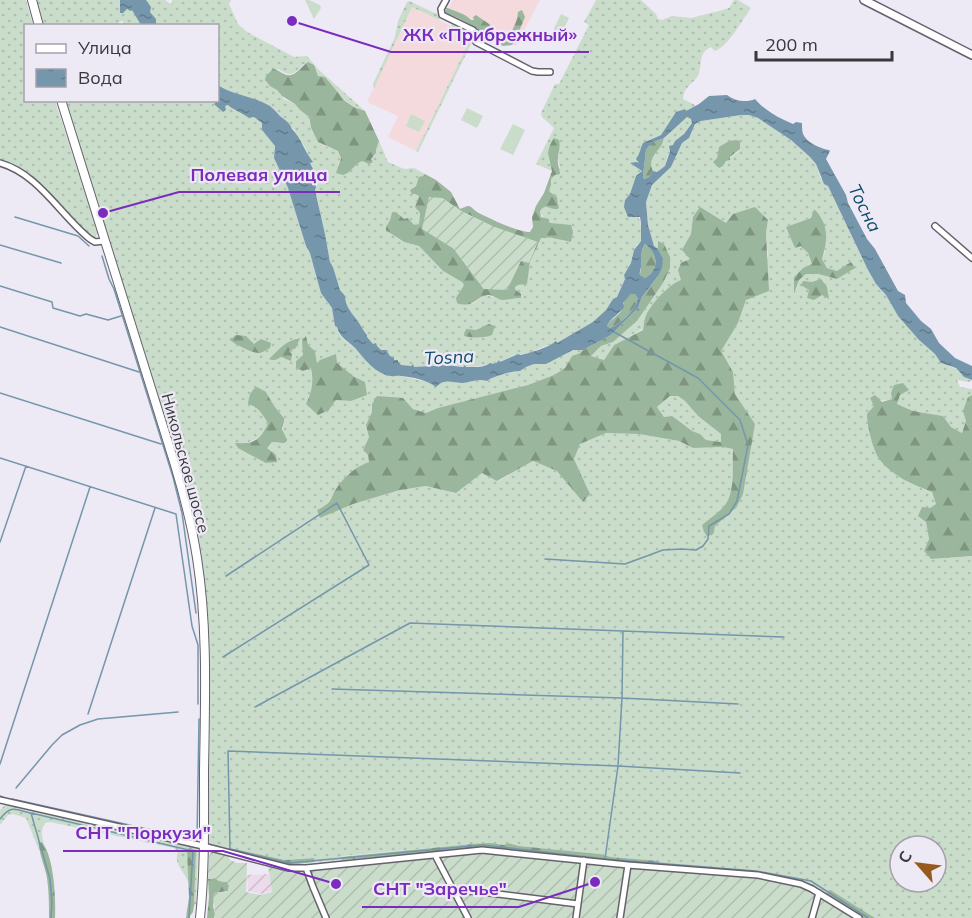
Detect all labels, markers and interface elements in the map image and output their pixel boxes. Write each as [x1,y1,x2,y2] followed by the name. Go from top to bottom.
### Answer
[391,16,589,52] callout: ЖК «Прибрежный»
[403,23,577,46] text: ЖК «Прибрежный»
[24,24,219,102] legend
[756,24,892,62] scale bar
[765,33,818,56] text: 200 m
[77,36,132,59] text: Улица
[78,66,123,89] text: Вода
[179,156,340,192] callout: Полевая улица
[190,163,328,186] text: Полевая улица
[843,180,887,236] water label: Тосна
[423,344,475,370] water label: Tosna
[158,391,214,535] street label: Никольское шоссе
[63,815,223,851] callout: СНТ "Поркузи"
[75,821,211,844] text: СНТ "Поркузи"
[888,834,948,894] north arrow
[893,847,916,866] text: С
[362,871,519,907] callout: СНТ "Заречье"
[373,877,507,900] text: СНТ "Заречье"

